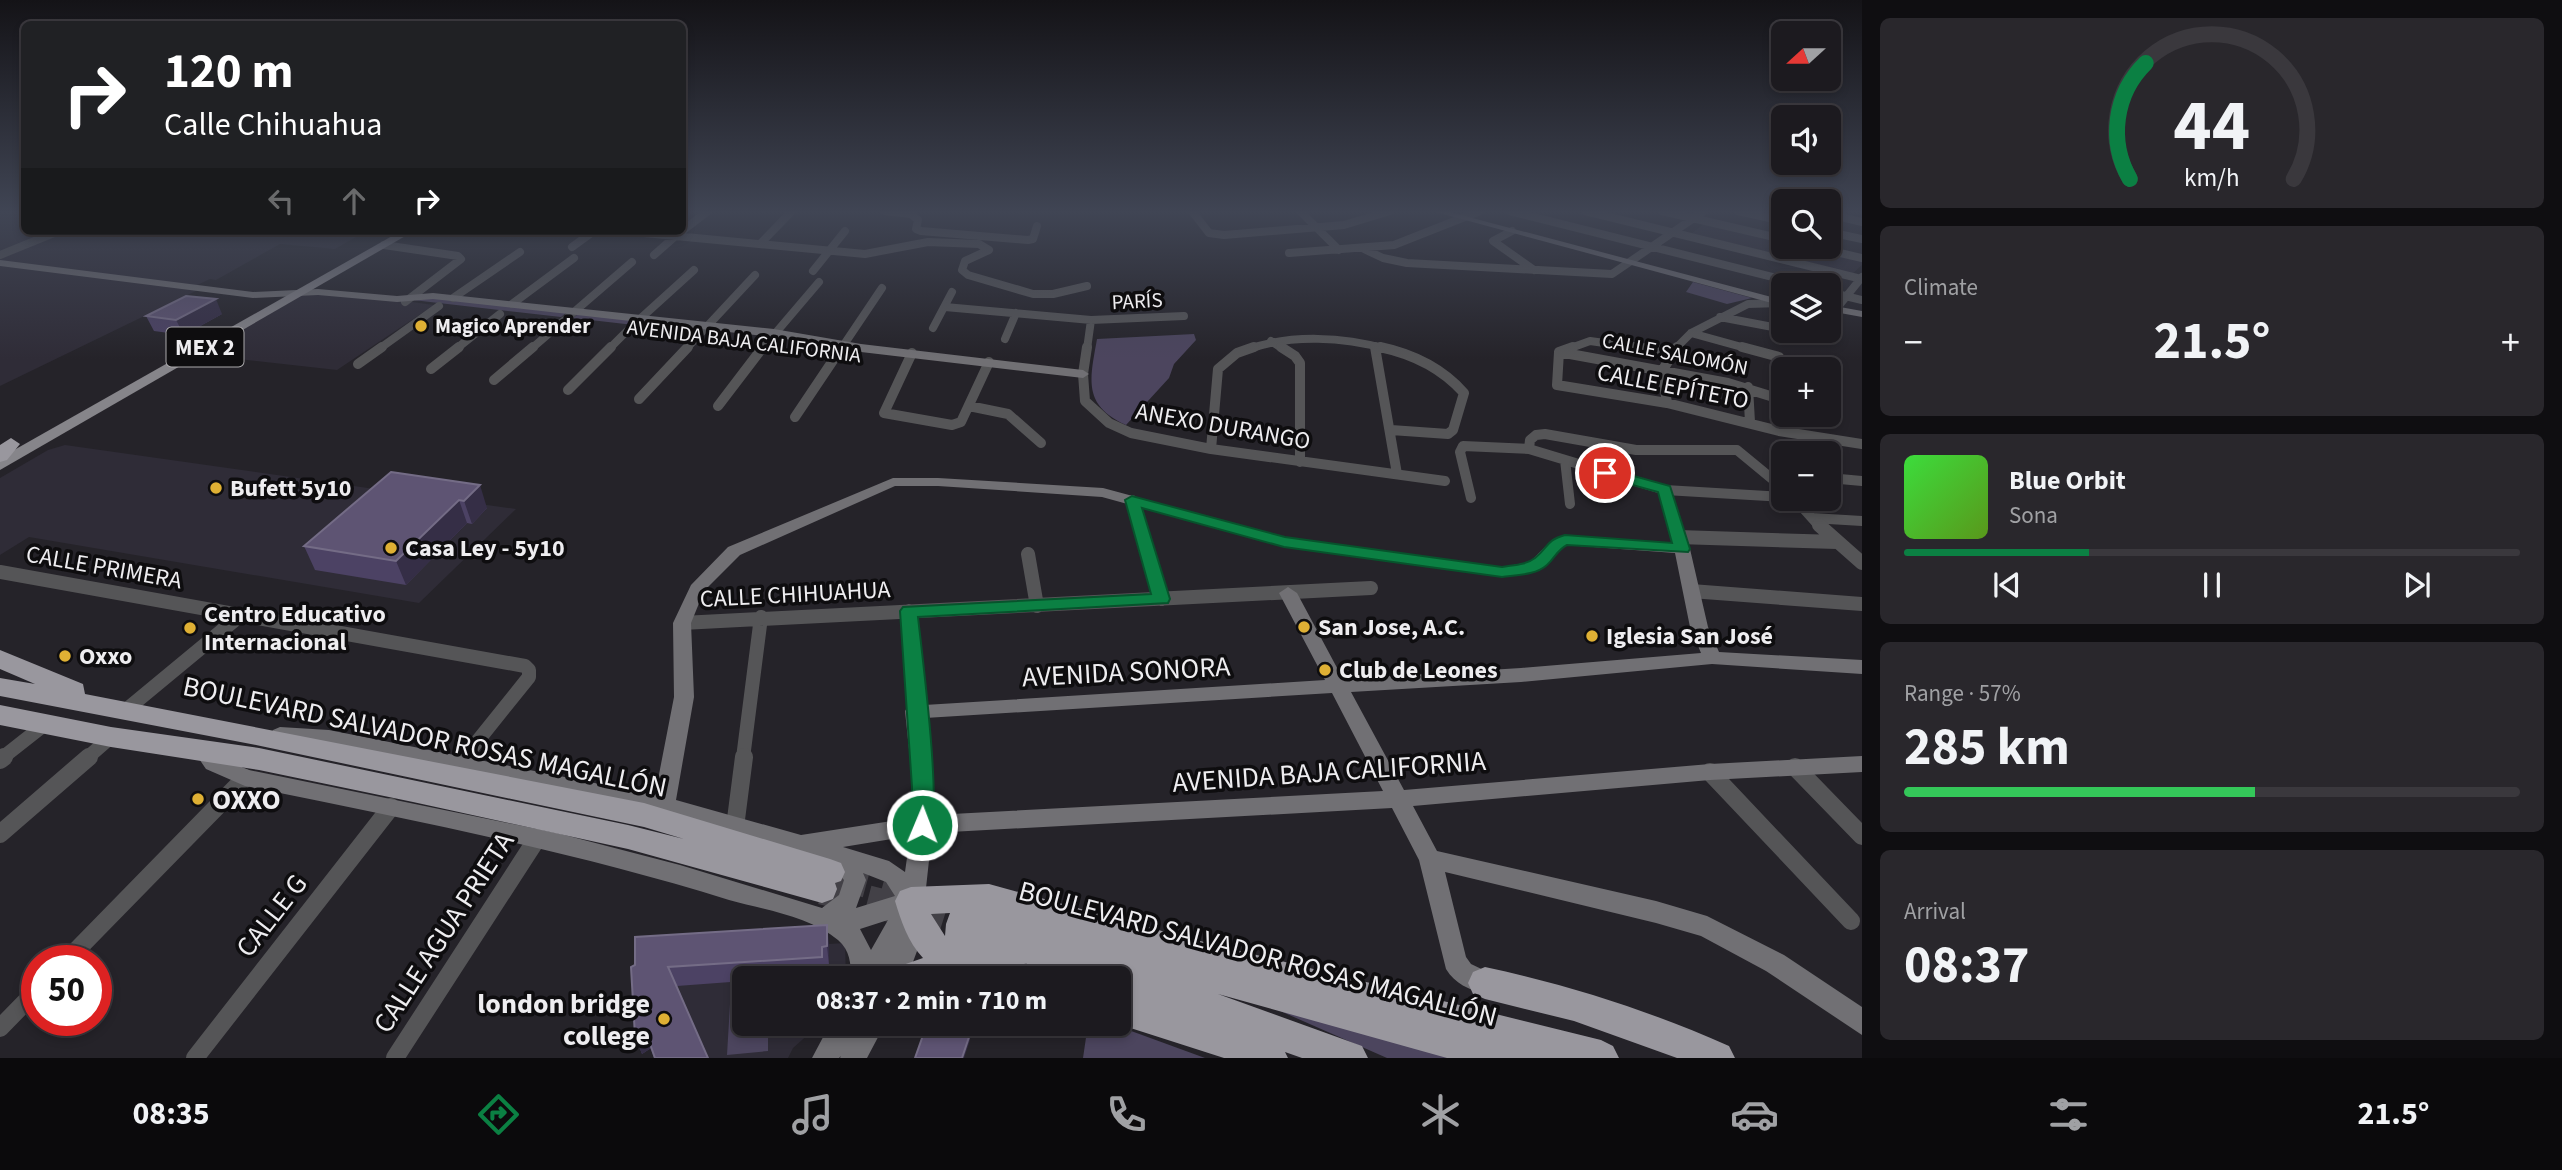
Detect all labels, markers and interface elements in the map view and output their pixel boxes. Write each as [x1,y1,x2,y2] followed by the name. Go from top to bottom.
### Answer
[1771,21,1841,91] north arrow
[1771,21,1841,511] map controls
[164,37,293,107] text: 120 m
[49,49,140,140] icon: right
[2174,74,2250,178] text: 44
[164,102,382,148] text: Calle Chihuahua
[1771,105,1841,175] button: sound
[2184,160,2240,196] text: km/h
[262,182,300,220] icon: left
[335,182,373,220] icon: ahead
[408,182,446,220] icon: right
[1771,189,1841,259] button: search
[1904,271,1978,304] text: Climate
[1771,273,1841,343] button: layers
[1111,285,1163,317] street label: PARÍS
[2154,305,2270,379] text: 21.5°
[435,311,591,341] place label: Magico Aprender
[625,312,863,370] street label: AVENIDA BAJA CALIFORNIA
[1904,316,1923,370] text: −
[2501,316,2520,370] text: +
[413,318,429,334] marker: Magico Aprender
[1599,325,1751,383] street label: CALLE SALOMÓN
[166,328,244,366] road number: MEX 2
[1594,355,1752,418] street label: CALLE EPÍTETO
[1771,357,1841,427] button: +
[1133,394,1313,459] street label: ANEXO DURANGO
[1771,441,1841,511] button: −
[1575,443,1635,503] pin
[1586,454,1624,492] icon: arrive
[2009,462,2126,499] text: Blue Orbit
[230,471,352,506] place label: Bufett 5y10
[208,480,224,496] marker: Bufett 5y10
[2009,499,2058,532] text: Sona
[405,531,565,566] place label: Casa Ley - 5y10
[23,537,185,598] street label: CALLE PRIMERA
[383,540,399,556] marker: Casa Ley - 5y10
[1988,566,2026,604] icon: previous
[2193,566,2231,604] icon: pause
[2398,566,2436,604] icon: next
[699,572,891,617] street label: CALLE CHIHUAHUA
[204,597,386,660] place label: Centro Educativo Internacional
[1318,610,1465,645] place label: San Jose, A.C.
[1296,619,1312,635] marker: San Jose, A.C.
[1606,619,1773,654] place label: Iglesia San José
[182,620,198,636] marker: Centro Educativo Internacional
[1584,628,1600,644] marker: Iglesia San José
[79,639,132,674] place label: Oxxo
[1021,647,1232,697] street label: AVENIDA SONORA
[57,648,73,664] marker: Oxxo
[1339,653,1498,688] place label: Club de Leones
[1317,662,1333,678] marker: Club de Leones
[179,666,670,808] street label: BOULEVARD SALVADOR ROSAS MAGALLÓN
[1904,677,2021,710] text: Range · 57%
[1904,711,2070,785] text: 285 km
[1171,741,1488,803] street label: AVENIDA BAJA CALIFORNIA
[212,780,281,820] place label: OXXO
[885,788,959,862] position arrow
[190,791,206,807] marker: OXXO
[364,824,524,1041] street label: CALLE AGUA PRIETA
[226,865,317,966] street label: CALLE G
[1014,871,1501,1037] street label: BOULEVARD SALVADOR ROSAS MAGALLÓN
[1904,895,1966,928] text: Arrival
[1904,929,2029,1003] text: 08:37
[21,945,112,1036] speed limit sign: 50
[816,982,1047,1019] text: 08:37 · 2 min · 710 m
[477,984,650,1056] place label: london bridge college
[656,1011,672,1027] marker: london bridge college
[474,1090,523,1139] icon: directions
[788,1090,837,1139] icon: music
[1102,1090,1151,1139] icon: phone
[1416,1090,1465,1139] icon: climate
[1730,1090,1779,1139] icon: car
[2044,1090,2093,1139] icon: filters
[132,1091,210,1137] text: 08:35
[2358,1091,2429,1137] text: 21.5°

